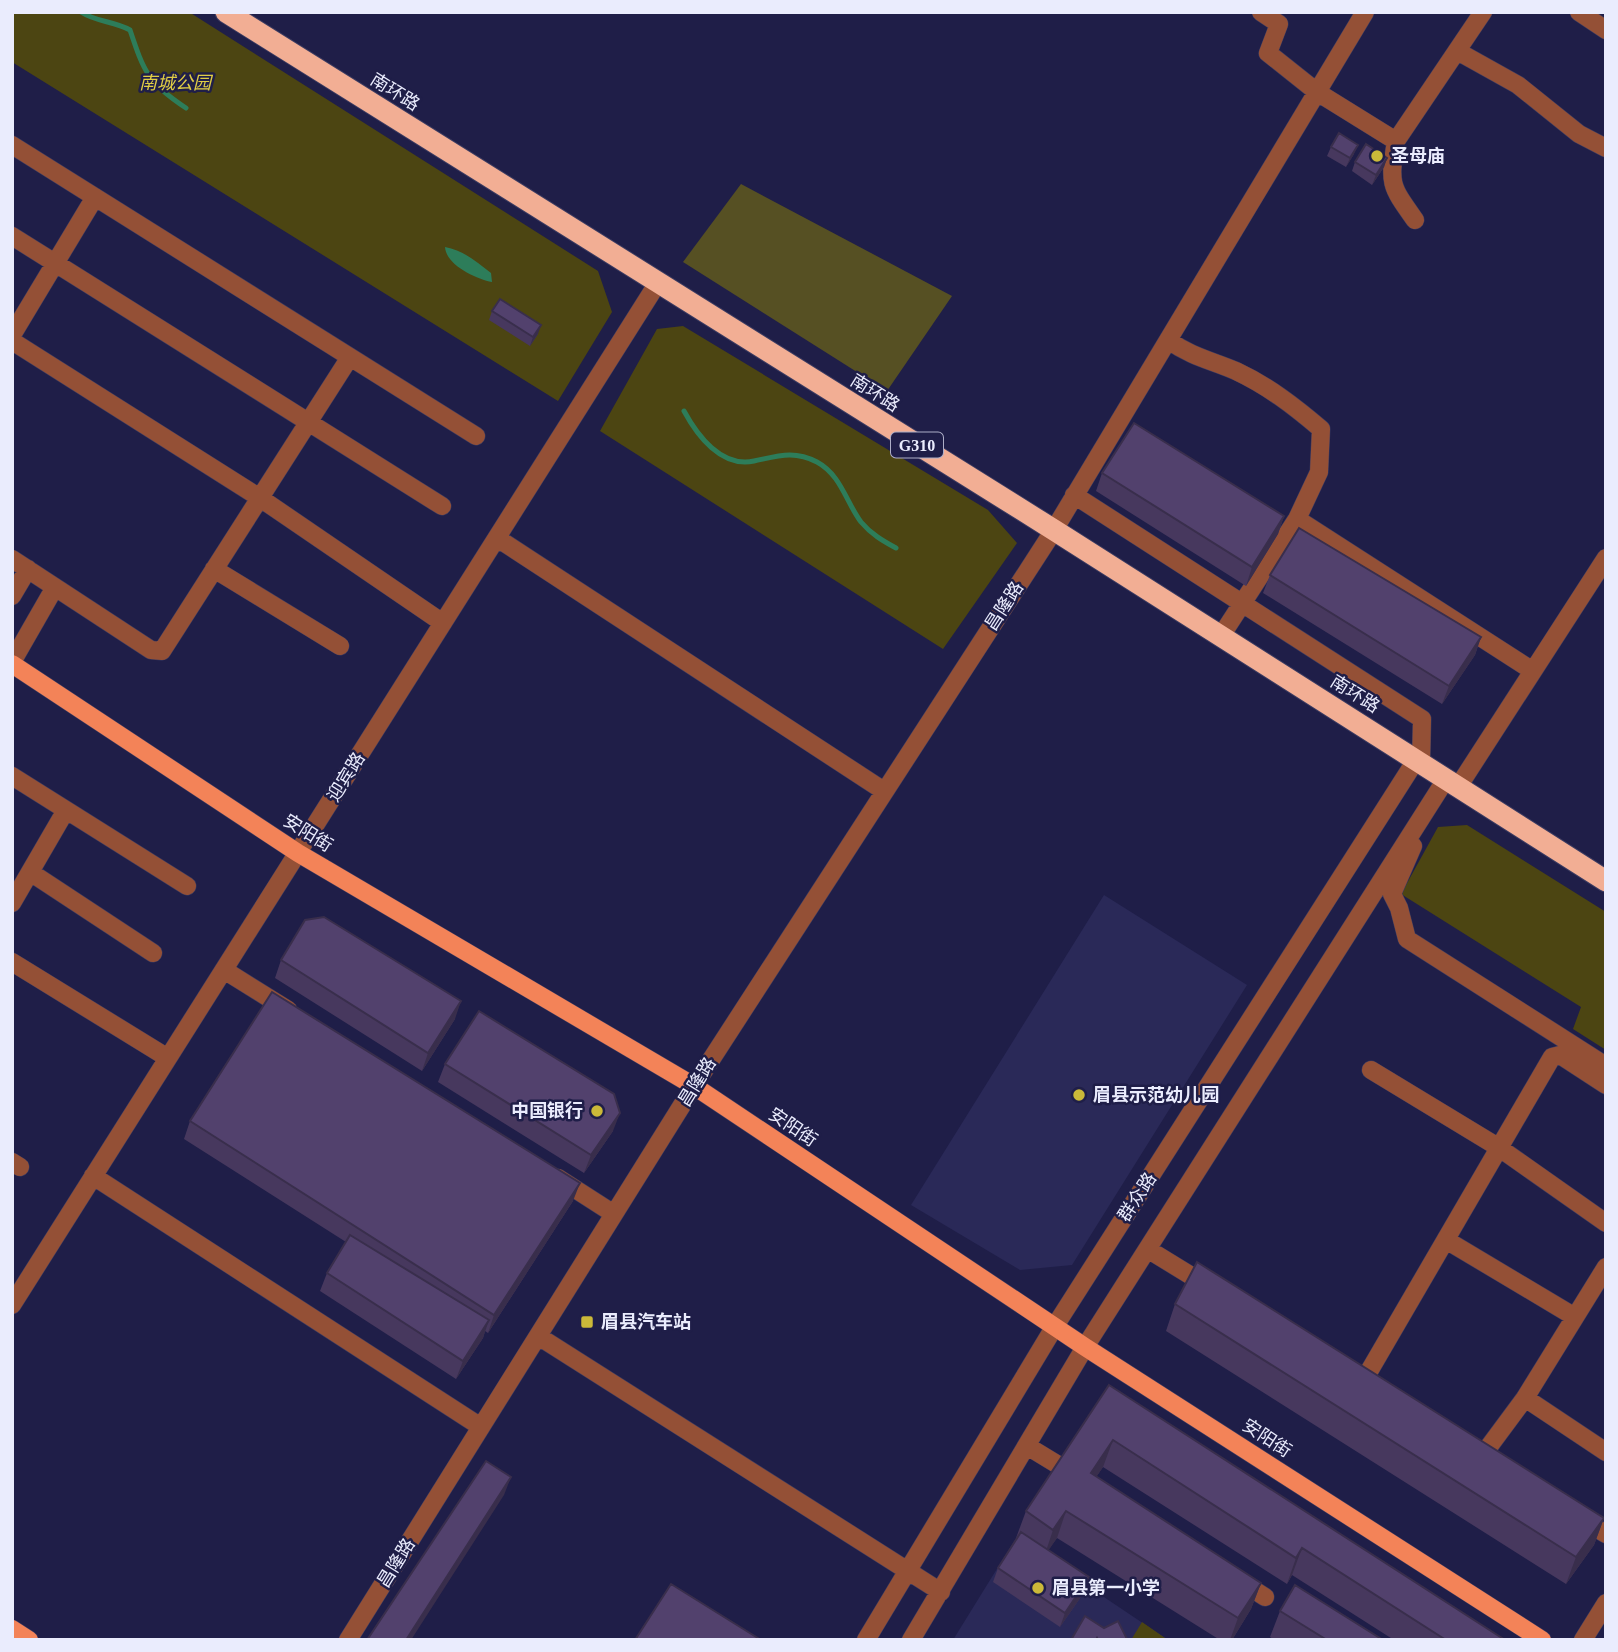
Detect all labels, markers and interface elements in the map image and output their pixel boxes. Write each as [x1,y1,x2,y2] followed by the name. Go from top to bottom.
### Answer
[367,69,423,115] street label: 南环路
[139,73,214,93] park label: 南城公园
[1391,146,1445,166] place label: 圣母庙
[1369,148,1385,164] marker: 圣母庙
[847,370,903,416] street label: 南环路
[891,432,943,458] road number: G310
[981,578,1027,634] street label: 昌隆路
[1327,671,1383,717] street label: 南环路
[323,749,369,805] street label: 迎宾路
[280,810,336,856] street label: 安阳街
[674,1054,720,1110] street label: 昌隆路
[1093,1085,1219,1105] place label: 眉县示范幼儿园
[1071,1087,1087,1103] marker: 眉县示范幼儿园
[511,1100,583,1121] place label: 中国银行
[589,1103,605,1119] marker: 中国银行
[765,1104,821,1150] street label: 安阳街
[1114,1169,1160,1225] street label: 群众路
[601,1312,691,1332] place label: 眉县汽车站
[579,1314,595,1330] marker: 眉县汽车站
[1239,1415,1295,1461] street label: 安阳街
[373,1535,419,1591] street label: 昌隆路
[1052,1578,1160,1598] place label: 眉县第一小学
[1030,1580,1046,1596] marker: 眉县第一小学

